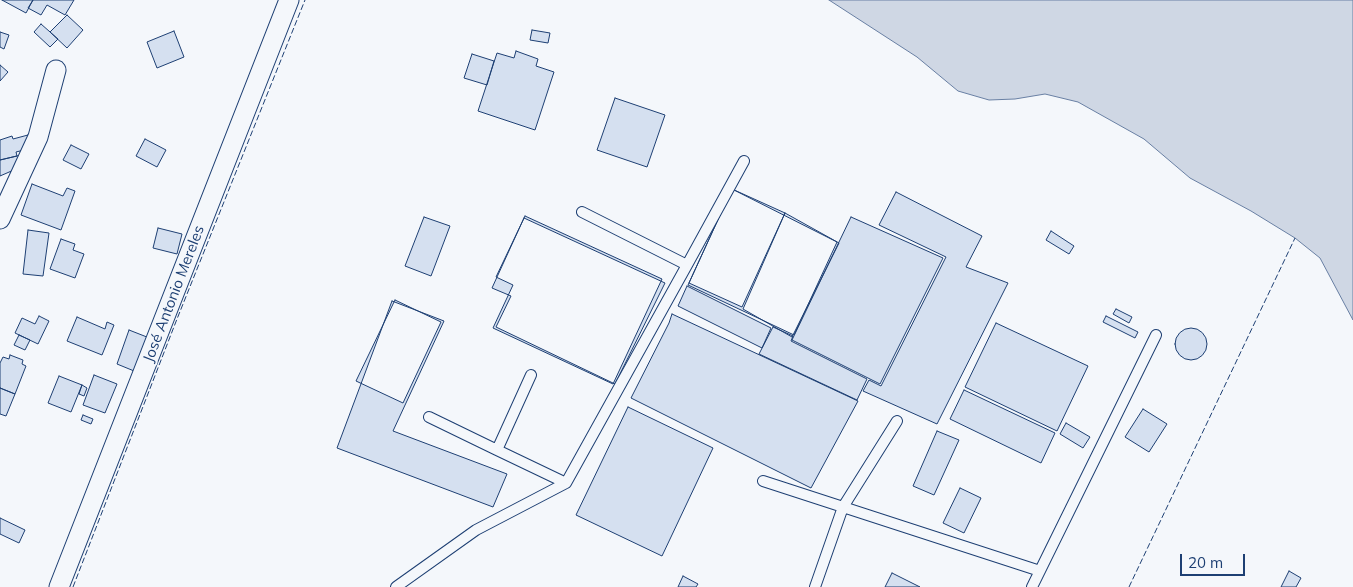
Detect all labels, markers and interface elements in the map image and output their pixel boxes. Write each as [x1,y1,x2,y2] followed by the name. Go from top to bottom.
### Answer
[140,223,208,365] street label: José Antonio Mereles
[1183,544,1248,576] scale bar
[1188,553,1223,572] text: 20 m

